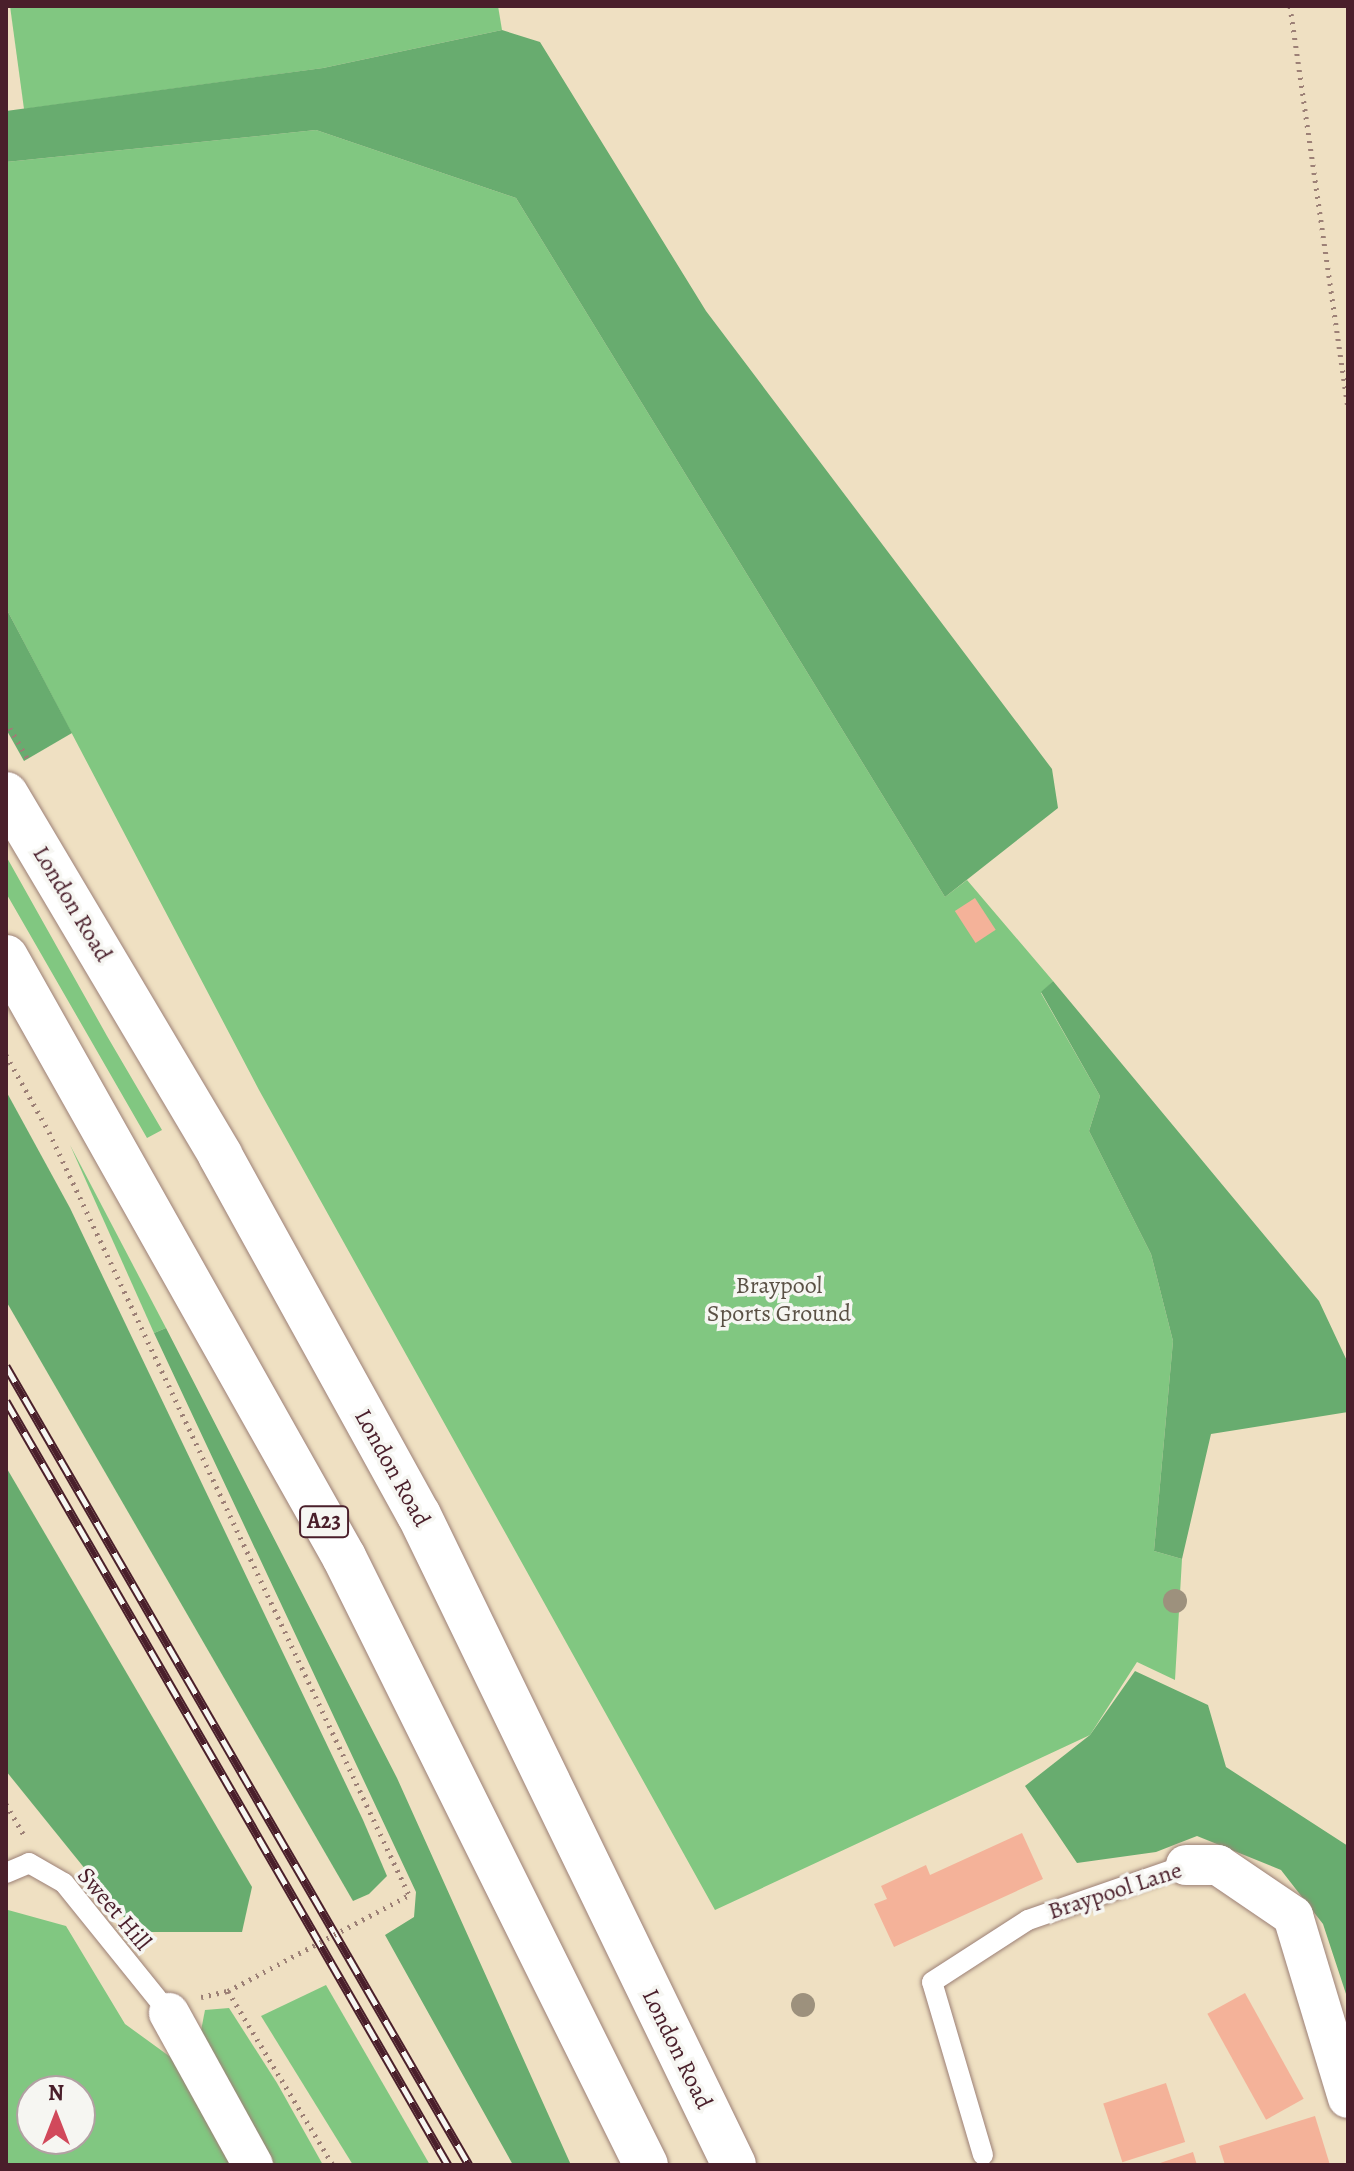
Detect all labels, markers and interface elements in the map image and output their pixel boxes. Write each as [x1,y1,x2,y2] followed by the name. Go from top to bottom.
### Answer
[26,841,118,967] street label: London Road
[707,1272,851,1328] park label: Braypool Sports Ground
[348,1404,436,1532] street label: London Road
[298,1504,350,1540] road number: A23
[1044,1856,1186,1926] street label: Braypool Lane
[71,1862,157,1956] street label: Sweet Hill
[636,1984,718,2114] street label: London Road
[16,2075,96,2155] north arrow
[48,2078,64,2108] text: N

